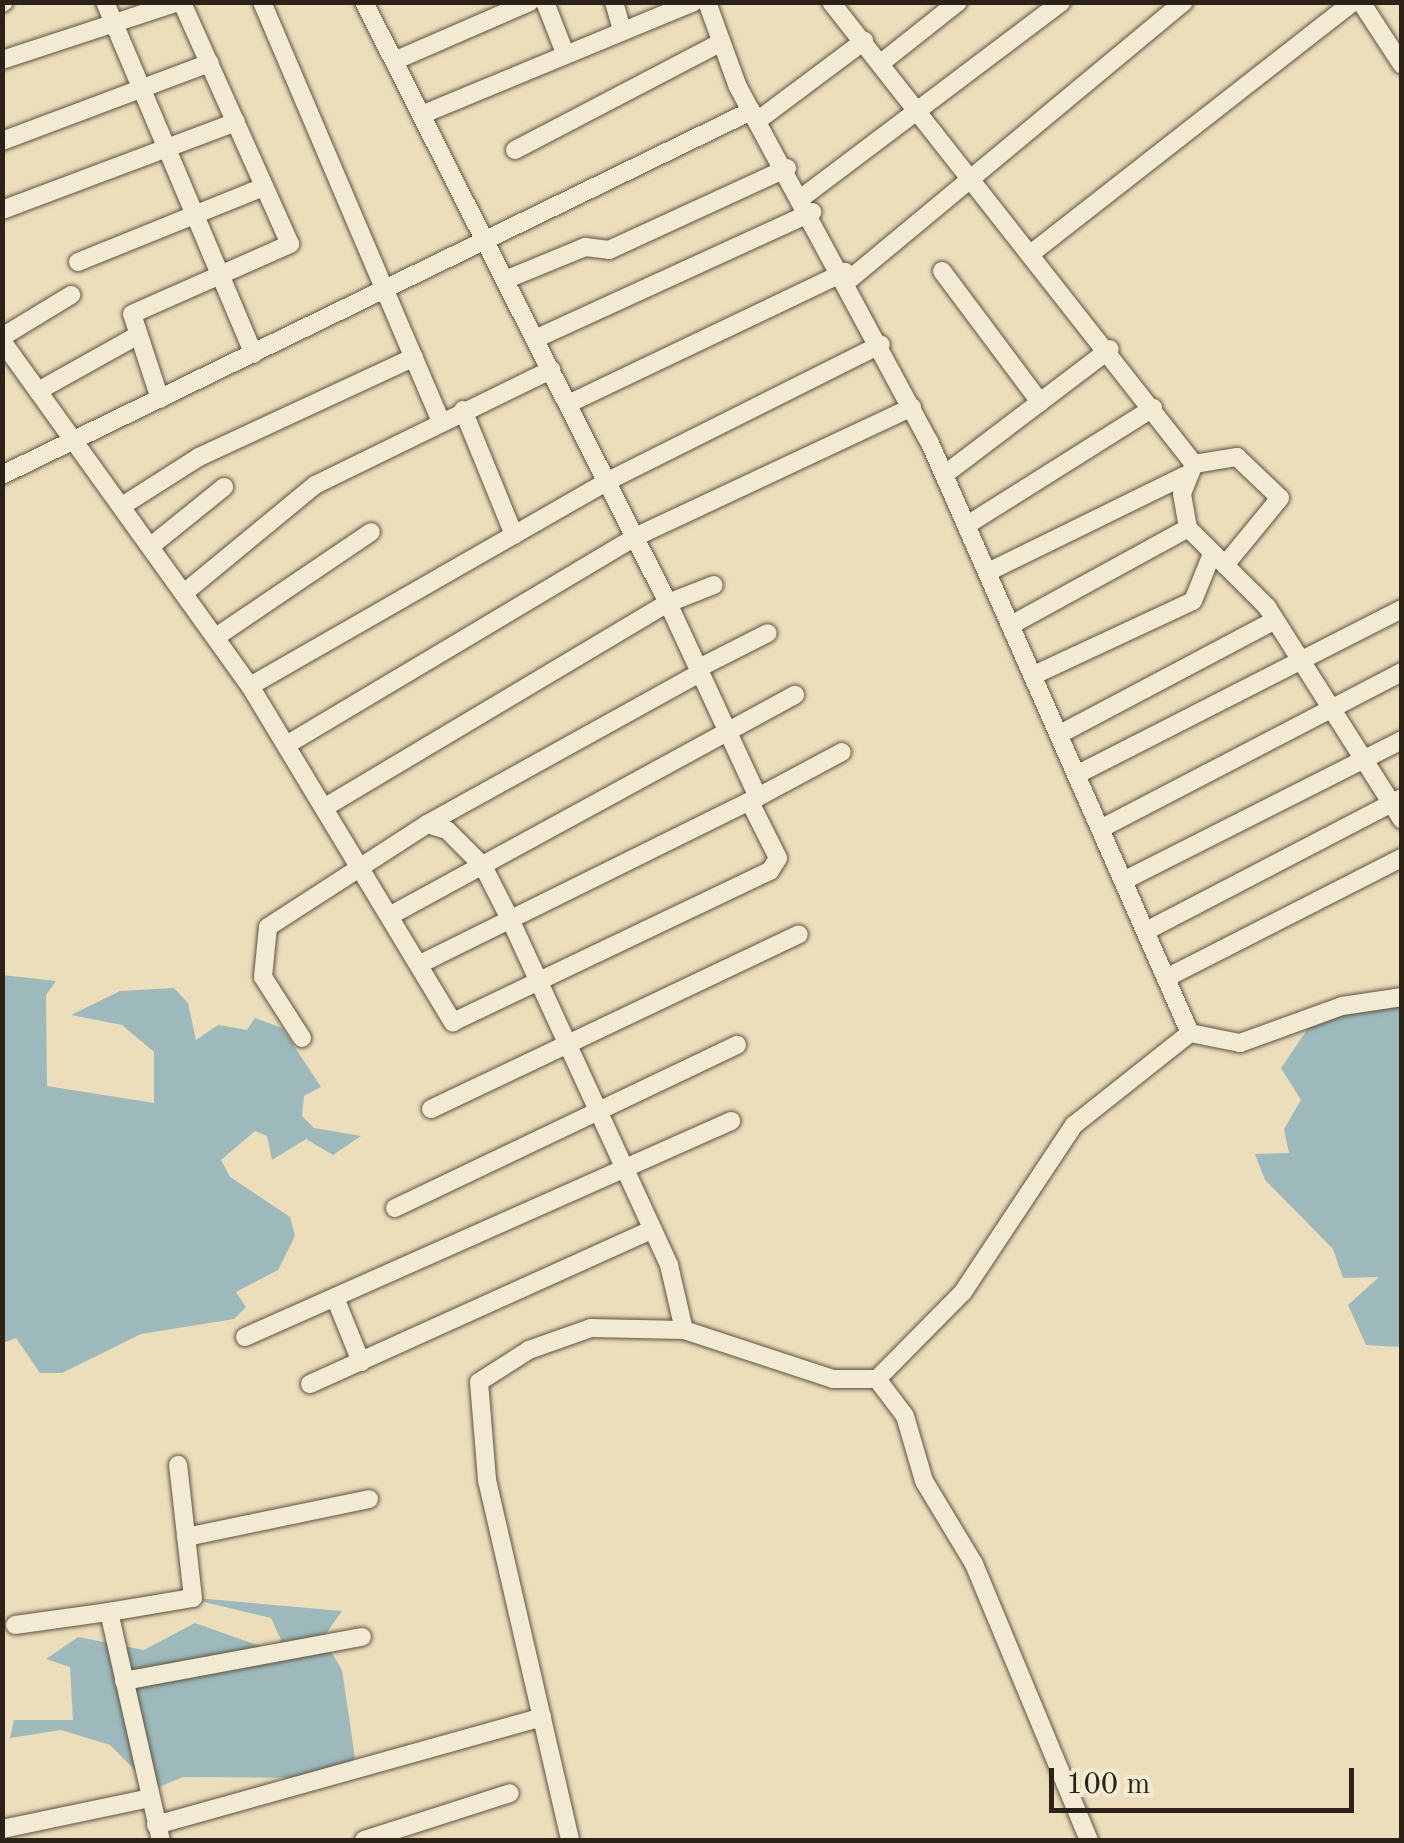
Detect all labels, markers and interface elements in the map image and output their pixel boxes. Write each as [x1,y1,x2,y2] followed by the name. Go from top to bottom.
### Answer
[1054,1748,1359,1810] scale bar
[1066,1770,1150,1800] text: 100 m

